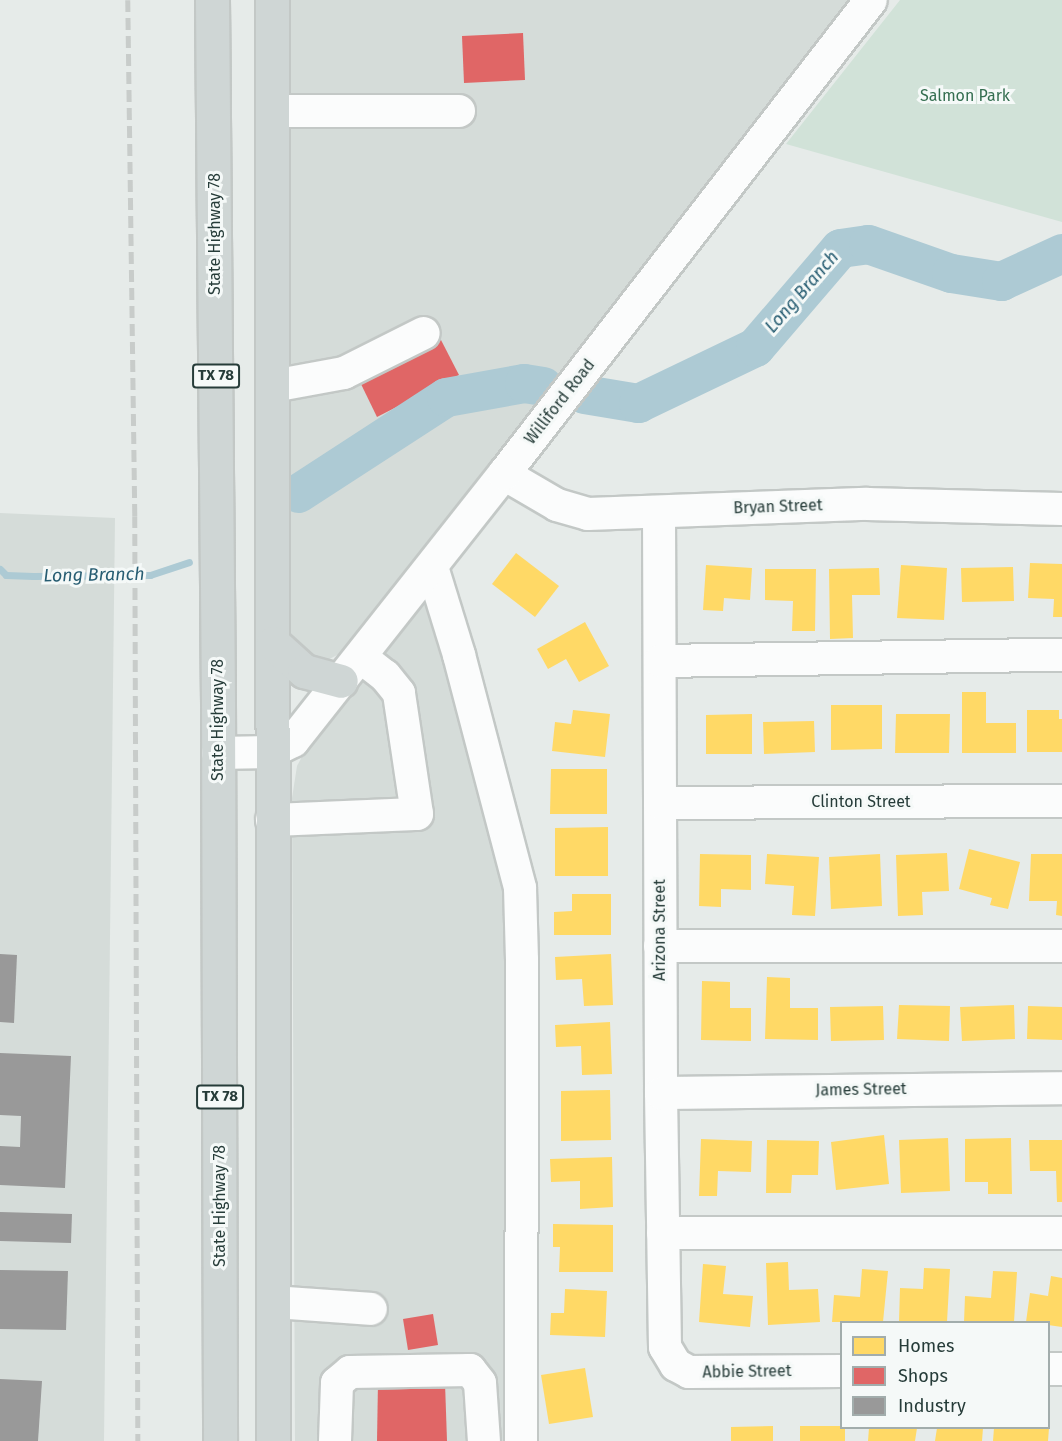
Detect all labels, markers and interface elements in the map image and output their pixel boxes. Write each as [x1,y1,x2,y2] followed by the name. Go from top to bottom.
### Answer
[920,86,1010,106] park label: Salmon Park
[205,173,225,295] street label: State Highway 78
[761,247,843,337] water label: Long Branch
[521,356,599,448] street label: Williford Road
[192,364,240,388] road number: TX 78
[733,496,823,518] street label: Bryan Street
[43,563,145,587] water label: Long Branch
[208,659,228,781] street label: State Highway 78
[811,792,911,812] street label: Clinton Street
[650,879,670,981] street label: Arizona Street
[815,1080,907,1100] street label: James Street
[196,1085,244,1109] road number: TX 78
[210,1145,230,1267] street label: State Highway 78
[840,1321,1050,1429] legend
[898,1335,954,1357] text: Homes
[702,1362,792,1382] street label: Abbie Street
[898,1365,948,1387] text: Shops
[898,1395,966,1417] text: Industry

